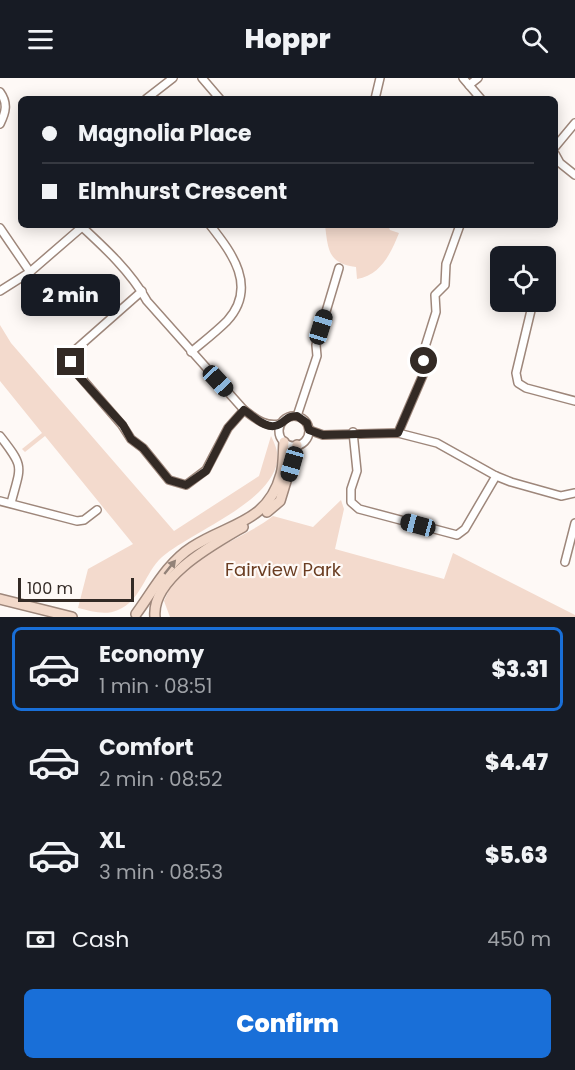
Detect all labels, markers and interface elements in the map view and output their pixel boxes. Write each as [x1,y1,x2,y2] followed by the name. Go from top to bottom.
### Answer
[244,20,331,57] text: Hoppr
[24,23,57,56] icon: menu
[518,23,551,56] icon: search
[78,118,252,149] text: Magnolia Place
[78,176,287,207] text: Elmhurst Crescent
[490,246,556,312] map controls
[490,246,556,312] button: locate
[22,275,121,317] callout: 2 min
[42,281,99,309] text: 2 min
[307,307,335,347] car
[410,347,437,374] route start
[57,348,84,375] route end
[199,362,237,400] car
[278,444,306,484] car
[398,512,438,538] car
[225,557,342,582] park label: Fairview Park
[164,559,177,575] one-way arrow
[18,575,134,602] scale bar
[27,577,73,600] text: 100 m
[99,639,204,670] text: Economy
[27,642,81,696] icon: car
[491,654,548,685] text: $3.31
[99,672,212,700] text: 1 min · 08:51
[99,732,193,763] text: Comfort
[27,735,81,789] icon: car
[485,747,548,778] text: $4.47
[99,765,223,793] text: 2 min · 08:52
[99,825,125,856] text: XL
[27,828,81,882] icon: car
[485,840,548,871] text: $5.63
[99,858,223,886] text: 3 min · 08:53
[24,923,57,956] icon: cash
[72,924,129,955] text: Cash
[487,925,551,953] text: 450 m
[24,989,551,1058] button: Confirm

